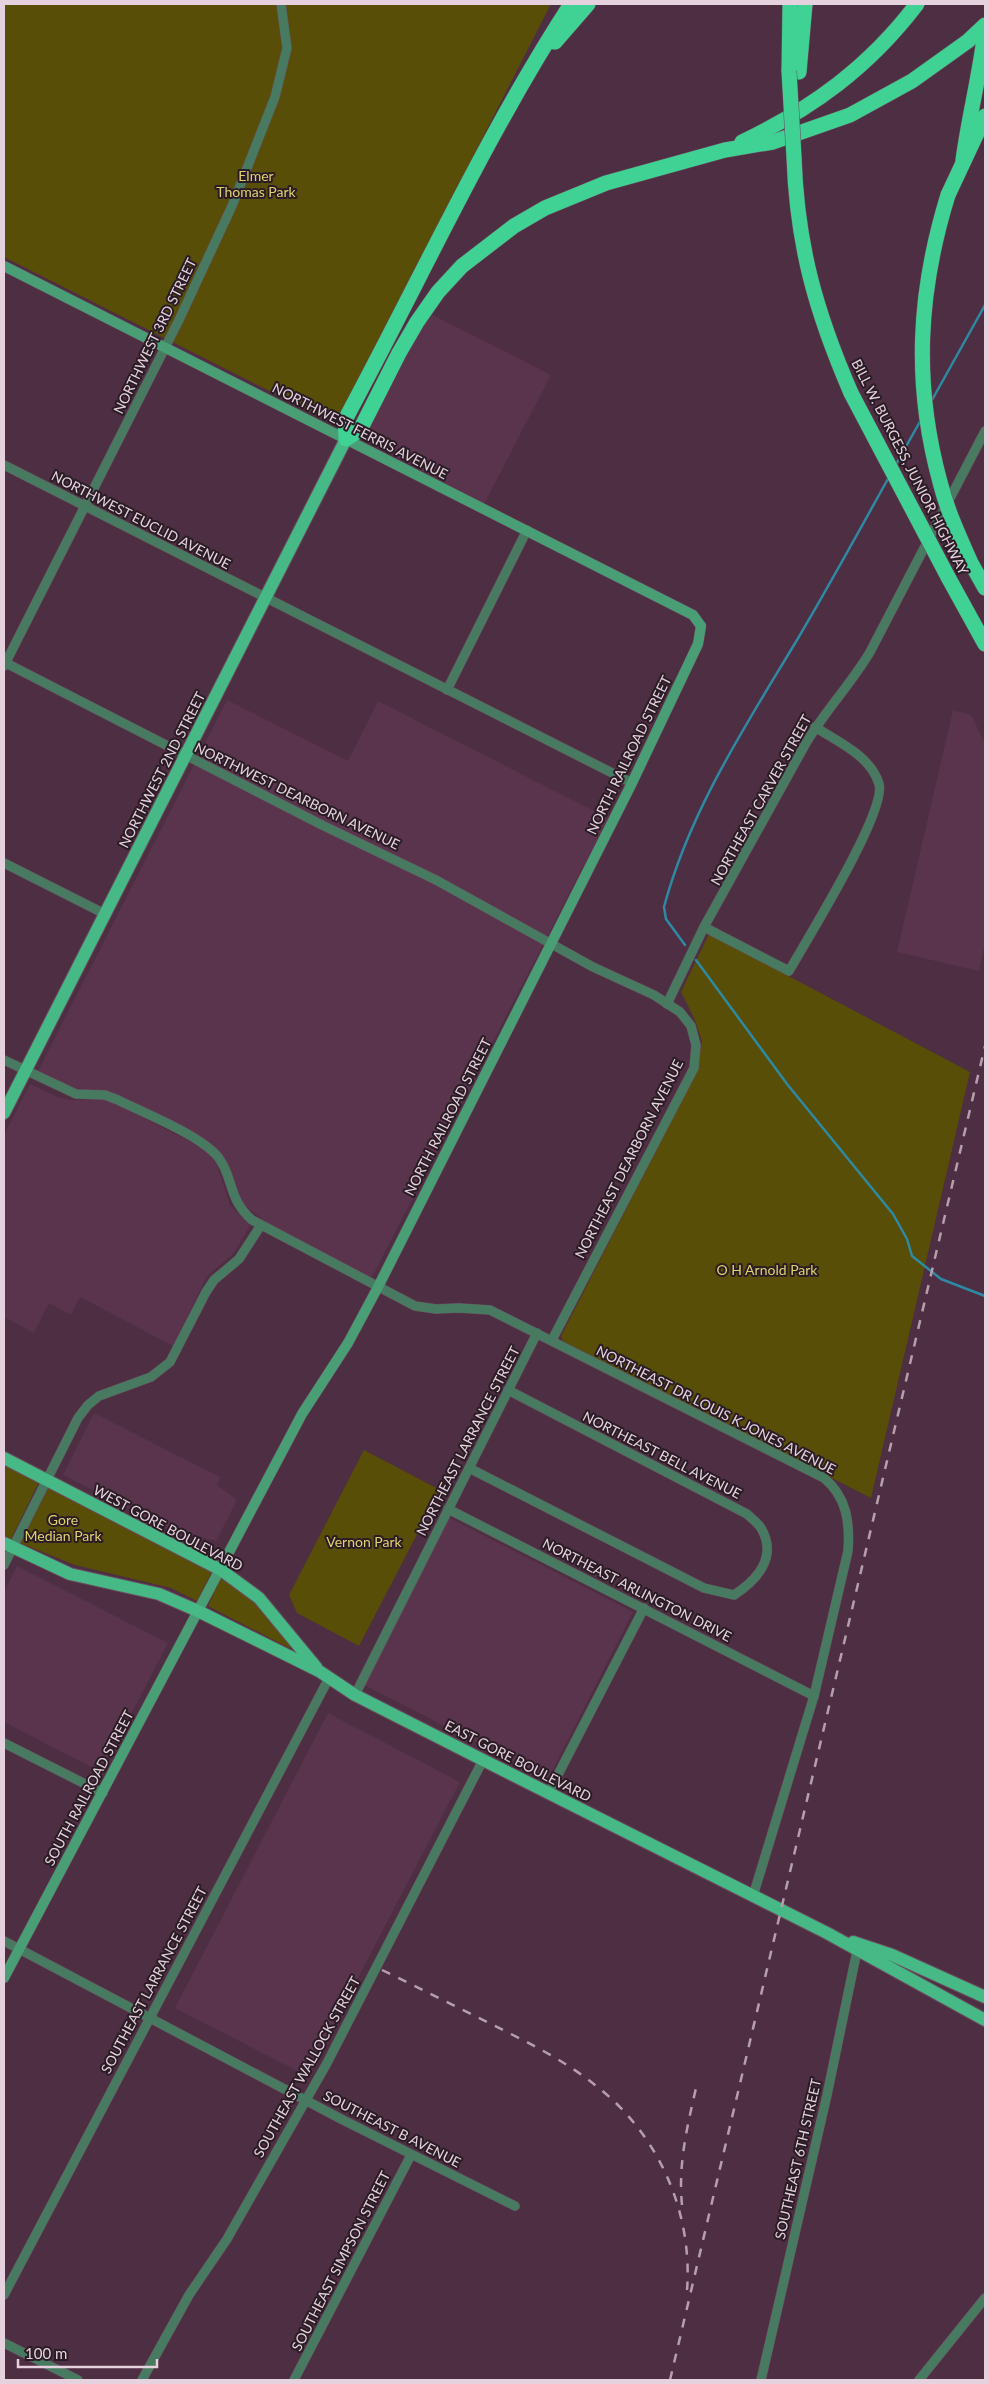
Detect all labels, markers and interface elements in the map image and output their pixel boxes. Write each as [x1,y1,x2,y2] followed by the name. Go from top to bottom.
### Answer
[216,167,297,200] park label: Elmer Thomas Park
[109,255,200,416] street label: NORTHWEST 3RD STREET
[848,356,973,578] street label: BILL W. BURGESS, JUNIOR HIGHWAY
[270,379,451,482] street label: NORTHWEST FERRIS AVENUE
[49,467,234,572] street label: NORTHWEST EUCLID AVENUE
[583,672,675,837] street label: NORTH RAILROAD STREET
[115,688,209,851] street label: NORTHWEST 2ND STREET
[707,711,815,888] street label: NORTHEAST CARVER STREET
[192,738,403,853] street label: NORTHWEST DEARBORN AVENUE
[400,1034,495,1198] street label: NORTH RAILROAD STREET
[571,1056,686,1261] street label: NORTHEAST DEARBORN AVENUE
[717,1261,818,1278] park label: O H Arnold Park
[594,1341,839,1478] street label: NORTHEAST DR LOUIS K JONES AVENUE
[412,1343,523,1538] street label: NORTHEAST LARRANCE STREET
[580,1407,744,1502] street label: NORTHEAST BELL AVENUE
[91,1481,246,1574] street label: WEST GORE BOULEVARD
[24,1511,102,1544] park label: Gore Median Park
[326,1533,403,1550] park label: Vernon Park
[540,1534,735,1645] street label: NORTHEAST ARLINGTON DRIVE
[40,1707,137,1868] street label: SOUTH RAILROAD STREET
[442,1716,594,1805] street label: EAST GORE BOULEVARD
[97,1883,210,2076] street label: SOUTHEAST LARRANCE STREET
[250,1973,364,2160] street label: SOUTHEAST WALLOCK STREET
[771,2076,824,2241] street label: SOUTHEAST 6TH STREET
[321,2086,464,2171] street label: SOUTHEAST B AVENUE
[288,2167,394,2354] street label: SOUTHEAST SIMPSON STREET
[18,2336,156,2368] scale bar
[25,2344,67,2362] text: 100 m

